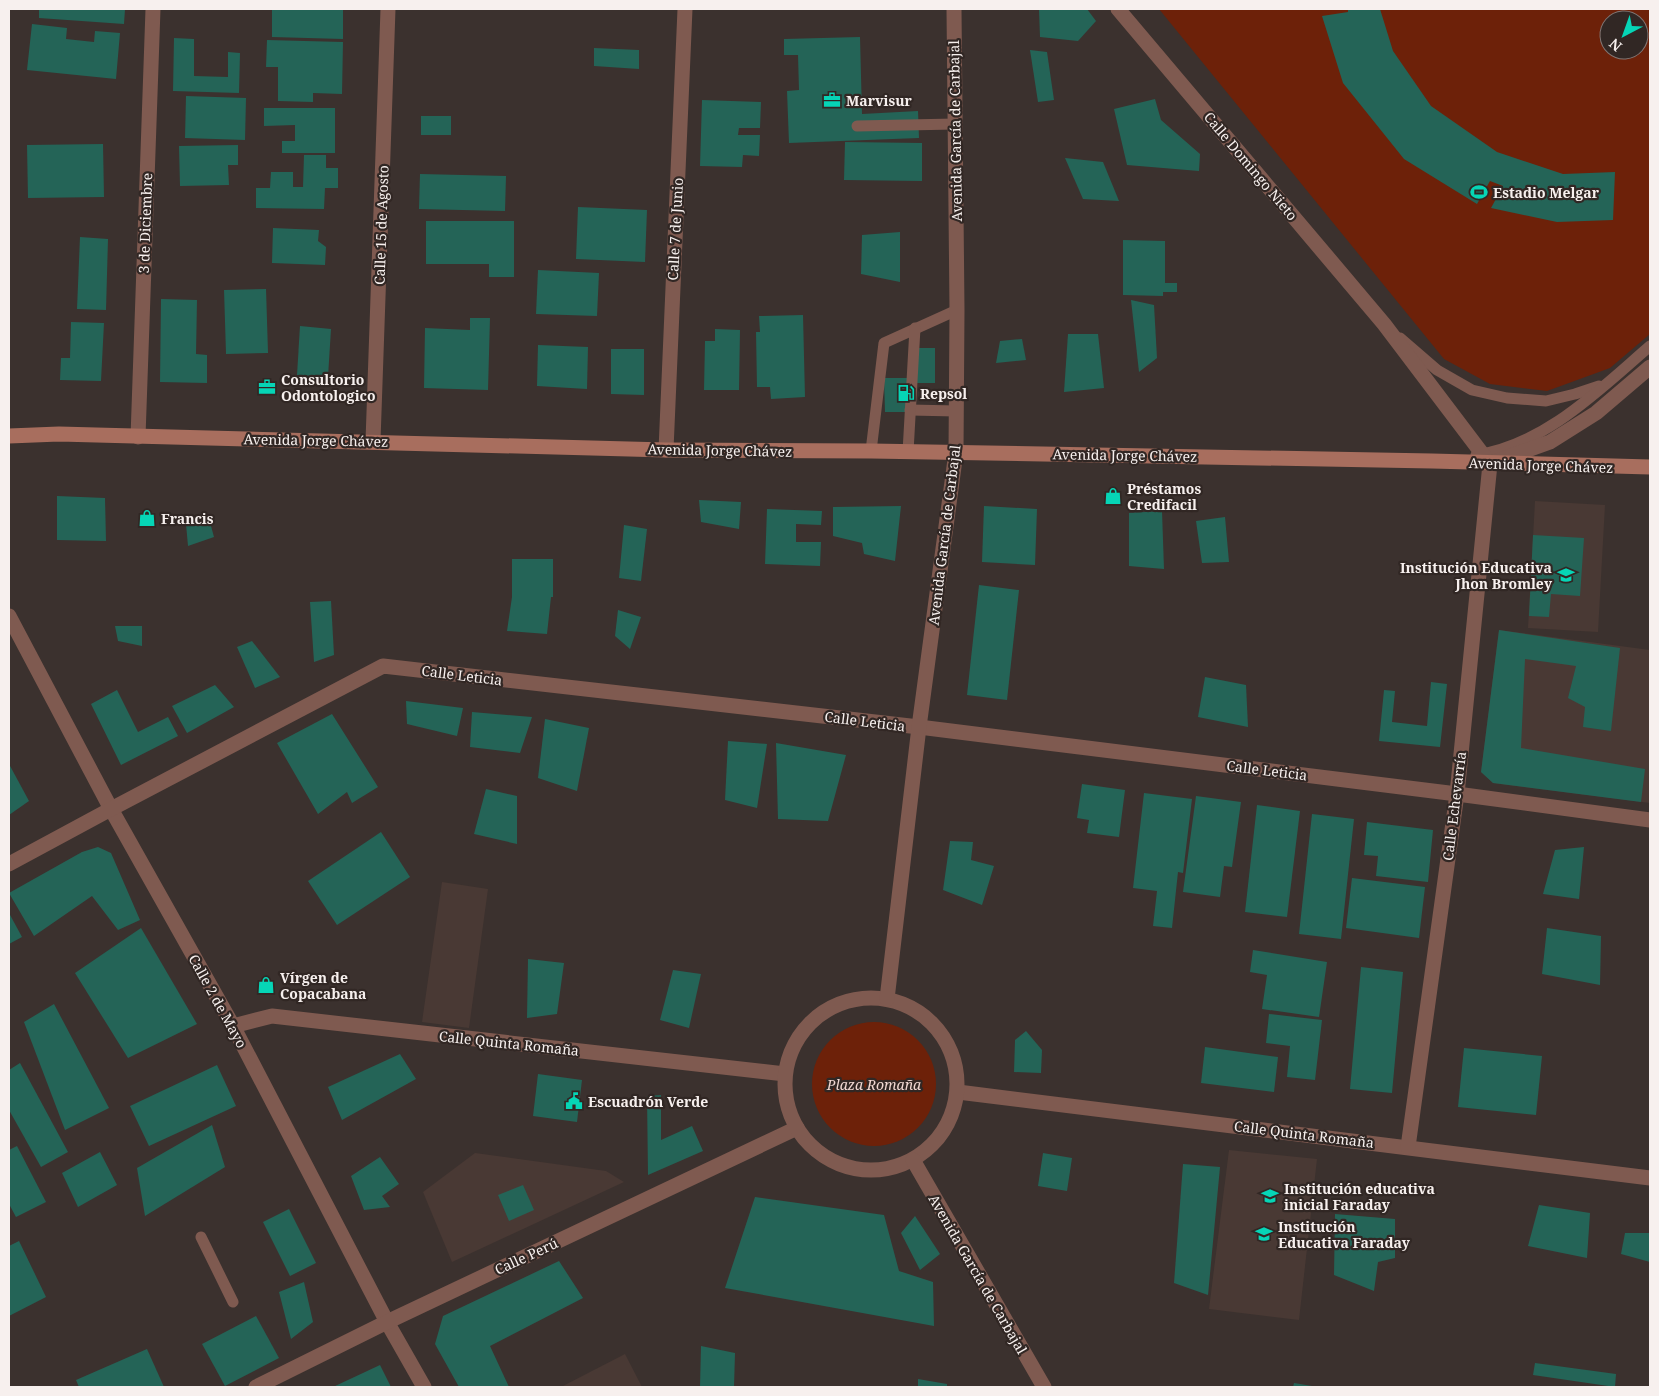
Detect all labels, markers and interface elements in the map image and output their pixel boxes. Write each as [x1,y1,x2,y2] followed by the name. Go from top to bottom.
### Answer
[1599,10,1649,60] north arrow
[1605,34,1626,56] text: N
[944,40,966,222] street label: Avenida García de Carbajal
[822,90,842,110] office icon: Marvisur
[846,91,913,110] place label: Marvisur
[1200,108,1302,224] street label: Calle Domingo Nieto
[369,165,393,285] street label: Calle 15 de Agosto
[134,172,156,274] street label: 3 de Diciembre
[663,177,687,281] street label: Calle 7 de Junio
[1469,182,1489,202] sports icon: Estadio Melgar
[1493,183,1600,202] place label: Estadio Melgar
[281,370,376,405] place label: Consultorio Odontologico
[257,377,277,397] office icon: Consultorio Odontologico
[896,383,916,403] fuel station icon: Repsol
[920,384,967,403] place label: Repsol
[243,429,389,451] street label: Avenida Jorge Chávez
[647,439,793,461] street label: Avenida Jorge Chávez
[924,443,965,626] street label: Avenida García de Carbajal
[1052,444,1198,466] street label: Avenida Jorge Chávez
[1468,453,1614,477] street label: Avenida Jorge Chávez
[1127,479,1201,514] place label: Préstamos Credifacil
[1103,486,1123,506] shop icon: Préstamos Credifacil
[137,508,157,528] shop icon: Francis
[161,509,214,528] place label: Francis
[1400,558,1553,593] place label: Institución Educativa Jhon Bromley
[1556,565,1576,585] school or university icon: Institución Educativa Jhon Bromley
[421,661,504,689] street label: Calle Leticia
[824,707,907,735] street label: Calle Leticia
[1438,750,1470,862] street label: Calle Echevarría
[1226,756,1309,784] street label: Calle Leticia
[184,951,252,1051] street label: Calle 2 de Mayo
[280,968,366,1003] place label: Vírgen de Copacabana
[256,975,276,995] shop icon: Vírgen de Copacabana
[438,1026,580,1060] street label: Calle Quinta Romaña
[826,1075,922,1094] park label: Plaza Romaña
[564,1091,584,1111] public building icon: Escuadrón Verde
[588,1092,708,1111] place label: Escuadrón Verde
[1233,1116,1375,1152] street label: Calle Quinta Romaña
[1284,1179,1435,1214] place label: Institución educativa inicial Faraday
[1260,1186,1280,1206] school or university icon: Institución educativa inicial Faraday
[924,1191,1032,1358] street label: Avenida García de Carbajal
[1278,1217,1411,1252] place label: Institución Educativa Faraday
[1254,1224,1274,1244] school or university icon: Institución Educativa Faraday
[491,1233,561,1279] street label: Calle Perú

